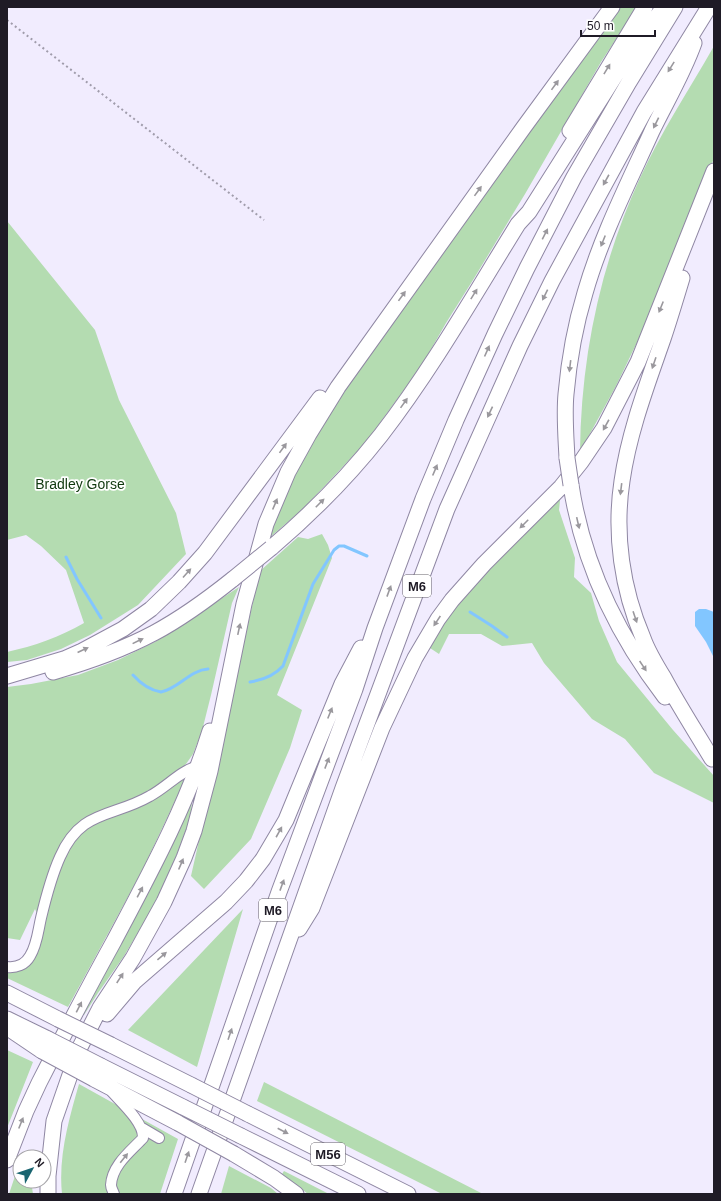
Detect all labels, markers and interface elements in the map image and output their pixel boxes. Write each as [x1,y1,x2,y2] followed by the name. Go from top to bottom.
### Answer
[581,12,655,38] scale bar
[587,19,614,33] text: 50 m
[667,62,675,73] one-way arrow
[603,63,610,75] one-way arrow
[550,80,559,91] one-way arrow
[653,117,659,128] one-way arrow
[602,174,609,186] one-way arrow
[474,185,482,196] one-way arrow
[542,228,548,240] one-way arrow
[599,236,605,248] one-way arrow
[471,289,478,300] one-way arrow
[542,289,548,300] one-way arrow
[398,291,407,302] one-way arrow
[657,301,663,313] one-way arrow
[485,344,491,356] one-way arrow
[651,358,657,370] one-way arrow
[566,360,573,372] one-way arrow
[400,398,408,409] one-way arrow
[487,407,493,418] one-way arrow
[603,419,609,430] one-way arrow
[279,442,287,453] one-way arrow
[433,463,439,475] one-way arrow
[35,476,125,492] park label: Bradley Gorse
[618,483,624,495] one-way arrow
[272,498,278,510] one-way arrow
[315,498,325,508] one-way arrow
[575,517,581,529] one-way arrow
[519,520,529,529] one-way arrow
[182,568,192,578] one-way arrow
[403,575,431,597] road number: M6
[386,585,392,597] one-way arrow
[632,611,638,623] one-way arrow
[433,616,441,626] one-way arrow
[236,623,242,635] one-way arrow
[132,638,143,644] one-way arrow
[78,647,89,653] one-way arrow
[639,661,647,671] one-way arrow
[328,706,334,718] one-way arrow
[324,757,330,769] one-way arrow
[276,826,282,838] one-way arrow
[178,858,185,870] one-way arrow
[279,879,285,891] one-way arrow
[137,886,143,898] one-way arrow
[259,899,287,921] road number: M6
[157,952,168,961] one-way arrow
[116,973,124,983] one-way arrow
[75,1001,82,1012] one-way arrow
[227,1028,233,1040] one-way arrow
[18,1118,24,1129] one-way arrow
[277,1128,289,1134] one-way arrow
[311,1143,345,1165] road number: M56
[12,1149,52,1189] north arrow
[184,1151,190,1163] one-way arrow
[119,1153,128,1164] one-way arrow
[33,1156,47,1170] text: N

